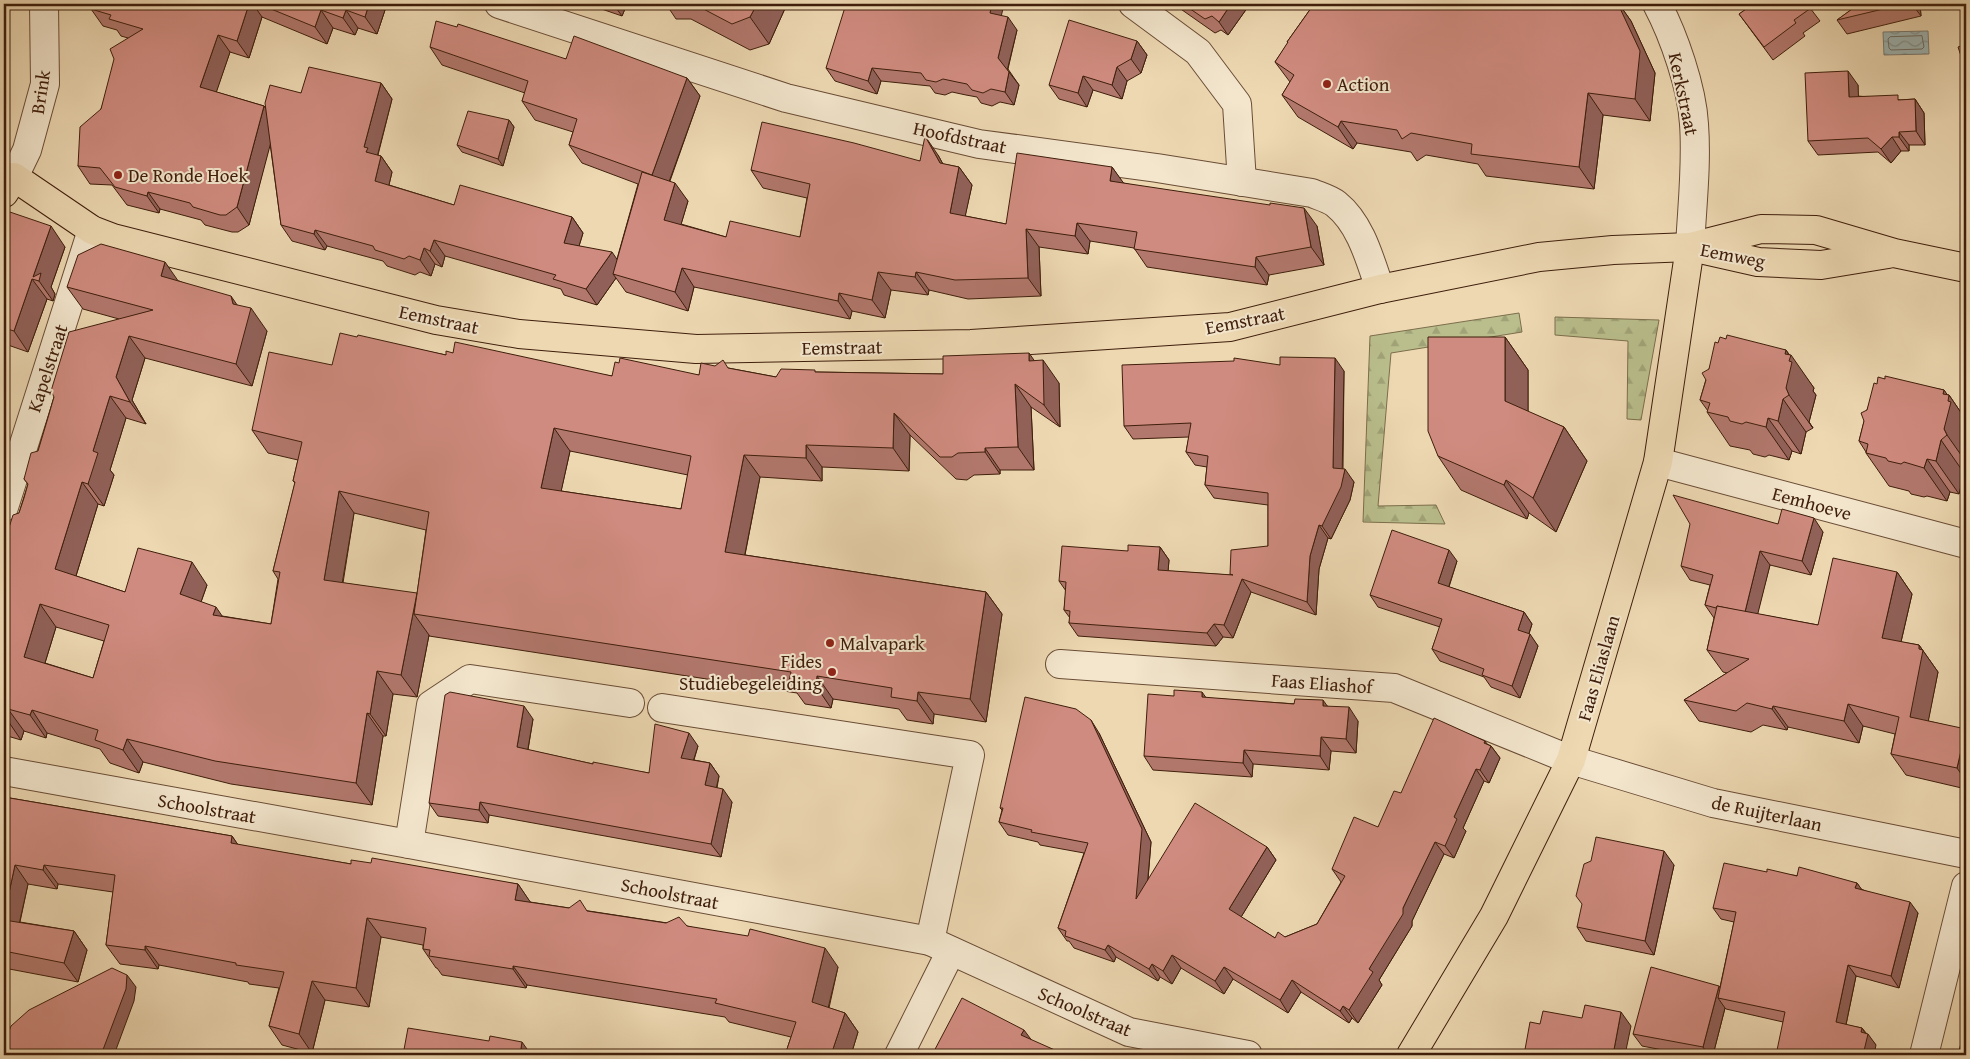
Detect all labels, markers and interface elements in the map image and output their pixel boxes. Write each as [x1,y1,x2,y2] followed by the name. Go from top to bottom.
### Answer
[1662,50,1707,138] street label: Kerkstraat
[23,68,57,116] street label: Brink
[1337,70,1390,98] place label: Action
[1321,78,1333,90] marker: Action
[911,113,1010,161] street label: Hoofdstraat
[128,161,248,189] place label: De Ronde Hoek
[112,169,124,181] marker: De Ronde Hoek
[1698,235,1768,275] street label: Eemweg
[397,297,482,341] street label: Eemstraat
[1203,299,1288,341] street label: Eemstraat
[20,320,75,416] street label: Kapelstraat
[801,332,883,362] street label: Eemstraat
[1769,479,1855,527] street label: Eemhoeve
[1570,611,1627,724] street label: Faas Eliaslaan
[840,629,925,657] place label: Malvapark
[824,637,836,649] marker: Malvapark
[679,647,823,697] place label: Fides Studiebegeleiding
[1270,665,1375,701] street label: Faas Eliashof
[826,666,838,678] marker: Fides Studiebegeleiding
[156,786,259,830] street label: Schoolstraat
[1709,788,1825,838] street label: de Ruijterlaan
[619,870,722,916] street label: Schoolstraat
[1034,979,1136,1043] street label: Schoolstraat

